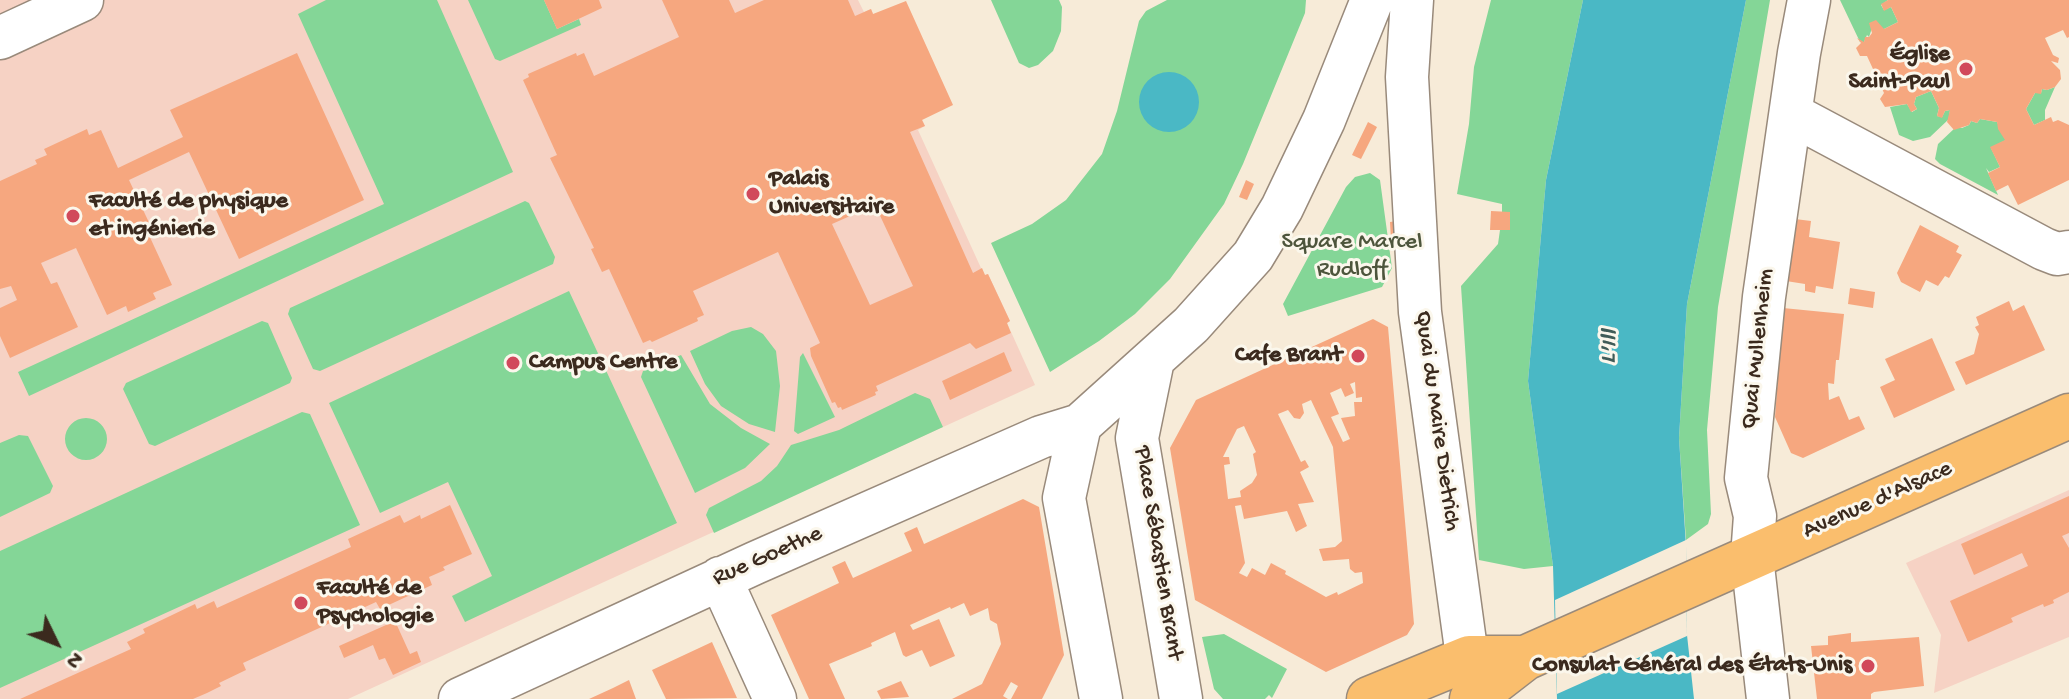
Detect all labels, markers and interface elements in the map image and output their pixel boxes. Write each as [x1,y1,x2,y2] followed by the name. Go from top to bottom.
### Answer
[1848,41,1950,97] place label: Église Saint-Paul
[1957,60,1975,78] marker: Église Saint-Paul
[769,166,894,222] place label: Palais Universitaire
[744,185,762,203] marker: Palais Universitaire
[89,188,288,244] place label: Faculté de physique et ingénierie
[64,207,82,225] marker: Faculté de physique et ingénierie
[1282,229,1422,285] park label: Square Marcel Rudloff
[1736,267,1782,431] street label: Quai Mullenheim
[1406,309,1466,533] street label: Quai du Maire Dietrich
[1594,329,1628,365] water label: L'Ill
[1235,342,1342,370] place label: Cafe Brant
[1349,347,1367,365] marker: Cafe Brant
[529,349,677,377] place label: Campus Centre
[504,354,522,372] marker: Campus Centre
[1126,444,1188,662] street label: Place Sébastien Brant
[1799,455,1957,547] street label: Avenue d'Alsace
[709,520,827,594] street label: Rue Goethe
[317,575,433,631] place label: Faculté de Psychologie
[292,594,310,612] marker: Faculté de Psychologie
[16,603,96,683] north arrow
[59,645,88,673] text: N
[1532,652,1852,680] place label: Consulat Général des États-Unis
[1859,657,1877,675] marker: Consulat Général des États-Unis

